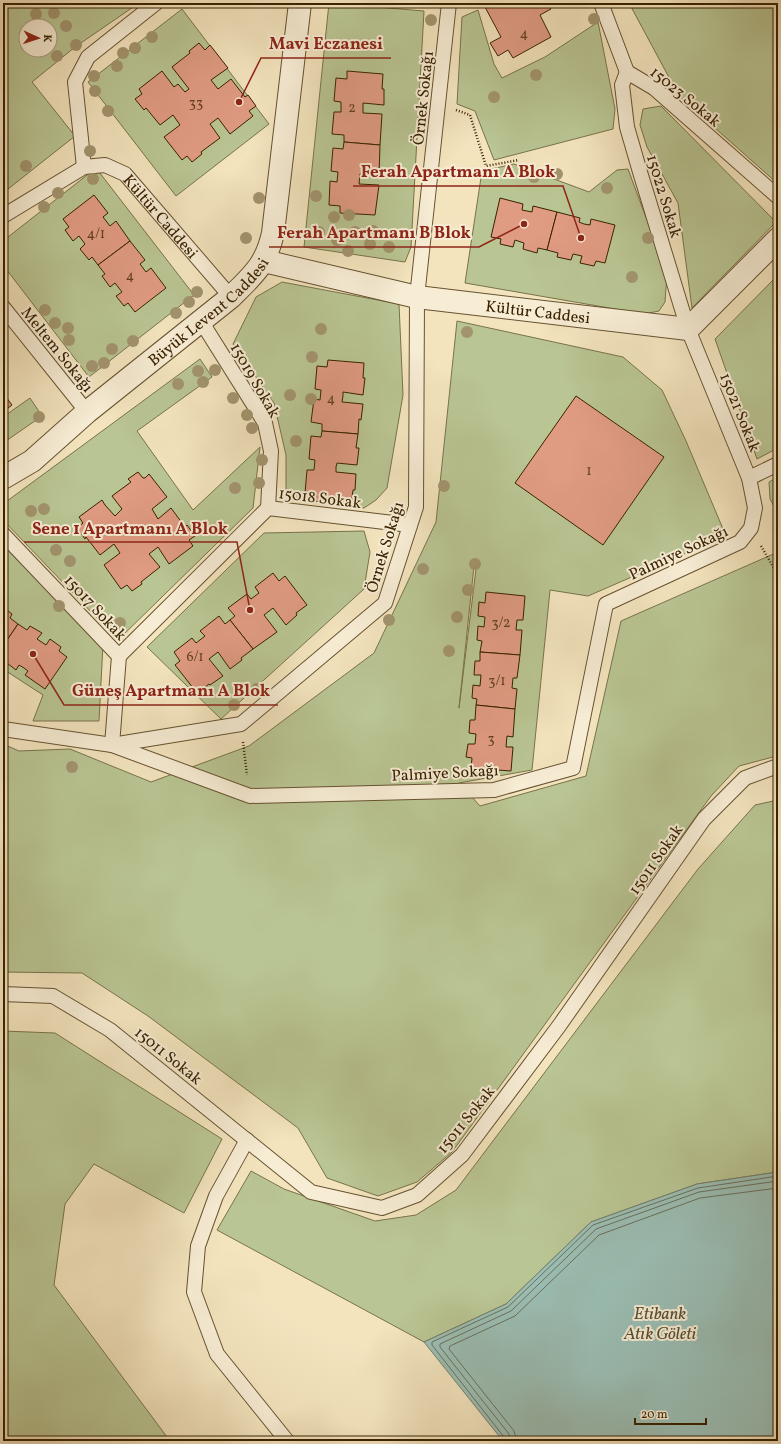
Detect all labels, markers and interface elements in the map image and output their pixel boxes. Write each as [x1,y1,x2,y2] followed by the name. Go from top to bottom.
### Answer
[18,18,58,58] north arrow
[520,25,528,44] house number: 4
[261,29,391,58] callout: Mavi Eczanesi
[269,33,383,56] text: Mavi Eczanesi
[39,34,54,43] text: K
[408,50,440,146] street label: Örnek Sokağı
[645,62,725,133] street label: 15023 Sokak
[189,94,203,113] house number: 33
[348,99,356,118] house number: 2
[640,152,686,241] street label: 15022 Sokak
[353,157,563,186] callout: Ferah Apartmanı A Blok
[361,161,556,184] text: Ferah Apartmanı A Blok
[117,170,202,264] street label: Kültür Caddesi
[269,218,479,247] callout: Ferah Apartmanı B Blok
[277,222,472,245] text: Ferah Apartmanı B Blok
[87,225,105,244] house number: 4/1
[144,254,275,372] street label: Büyük Levent Caddesi
[126,267,134,286] house number: 4
[484,296,591,330] street label: Kültür Caddesi
[15,303,98,398] street label: Meltem Sokağı
[224,339,285,423] street label: 15019 Sokak
[713,370,765,456] street label: 15021 Sokak
[327,390,335,409] house number: 4
[586,462,592,481] house number: 1
[277,483,363,515] street label: 15018 Sokak
[362,499,410,596] street label: Örnek Sokağı
[24,513,237,542] callout: Sene 1 Apartmanı A Blok
[32,518,229,541] text: Sene 1 Apartmanı A Blok
[626,521,732,586] street label: Palmiye Sokağı
[58,571,131,646] street label: 15017 Sokak
[491,614,511,633] house number: 3/2
[186,648,204,667] house number: 6/1
[488,672,506,691] house number: 3/1
[64,676,278,705] callout: Güneş Apartmanı A Blok
[72,680,271,703] text: Güneş Apartmanı A Blok
[487,730,495,749] house number: 3
[391,760,499,788] street label: Palmiye Sokağı
[624,820,689,900] street label: 15011 Sokak
[129,1022,207,1091] street label: 15011 Sokak
[432,1081,501,1159] street label: 15011 Sokak
[623,1303,697,1346] water label: Etibank Atık Göleti
[635,1400,706,1426] scale bar
[641,1407,668,1423] text: 20 m

